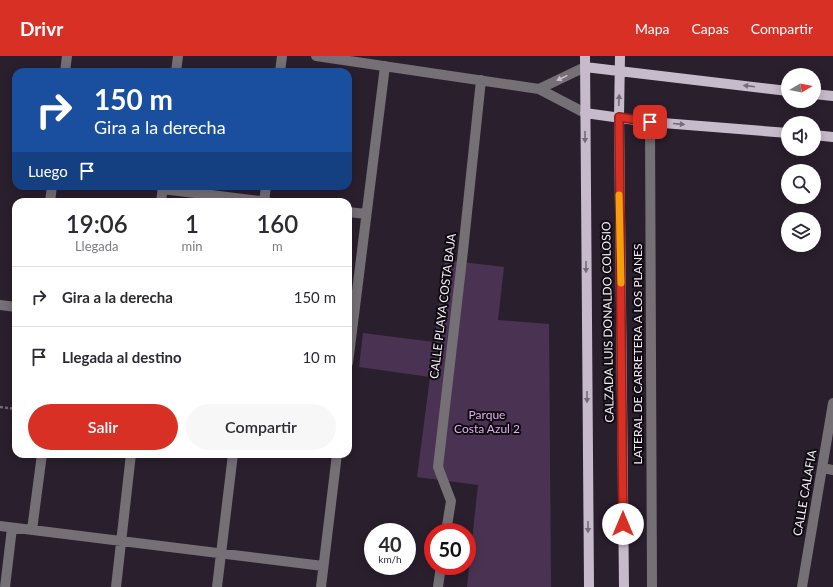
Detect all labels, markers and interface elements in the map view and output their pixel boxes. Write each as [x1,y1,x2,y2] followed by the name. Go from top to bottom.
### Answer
[20,17,63,40] text: Drivr
[635,20,670,37] text: Mapa
[692,20,729,37] text: Capas
[751,20,813,37] text: Compartir
[781,68,821,108] north arrow
[781,68,821,252] map controls
[556,75,568,81] one-way arrow
[94,82,173,116] text: 150 m
[743,83,755,89] one-way arrow
[28,84,80,136] icon: right
[616,93,622,106] one-way arrow
[633,105,667,139] pin
[639,111,661,133] icon: arrive
[94,116,226,138] text: Gira a la derecha
[781,116,821,156] button: sound
[673,121,685,128] one-way arrow
[582,131,588,144] one-way arrow
[76,160,98,182] icon: arrive
[28,162,68,180] text: Luego
[781,164,821,204] button: search
[66,209,128,238] text: 19:06
[185,209,199,238] text: 1
[256,209,298,238] text: 160
[781,212,821,252] button: layers
[598,221,617,423] street label: CALZADA LUIS DONALDO COLOSIO
[426,232,459,380] street label: CALLE PLAYA COSTA BAJA
[75,238,119,254] text: Llegada
[181,238,203,254] text: min
[272,238,283,254] text: m
[630,244,645,464] street label: LATERAL DE CARRETERA A LOS PLANES
[583,261,589,274] one-way arrow
[28,286,50,308] icon: right
[62,288,173,306] text: Gira a la derecha
[294,288,336,306] text: 150 m
[28,346,50,368] icon: arrive
[62,348,182,366] text: Llegada al destino
[302,348,336,366] text: 10 m
[584,391,590,404] one-way arrow
[28,404,178,450] button: Salir
[186,404,336,450] button: Compartir
[454,407,520,436] park label: Parque Costa Azul 2
[790,448,820,537] street label: CALLE CALAFIA
[602,503,644,545] position arrow
[585,521,592,533] one-way arrow
[424,523,476,575] speed limit sign: 50
[378,532,402,556] text: 40
[378,553,402,565] text: km/h

